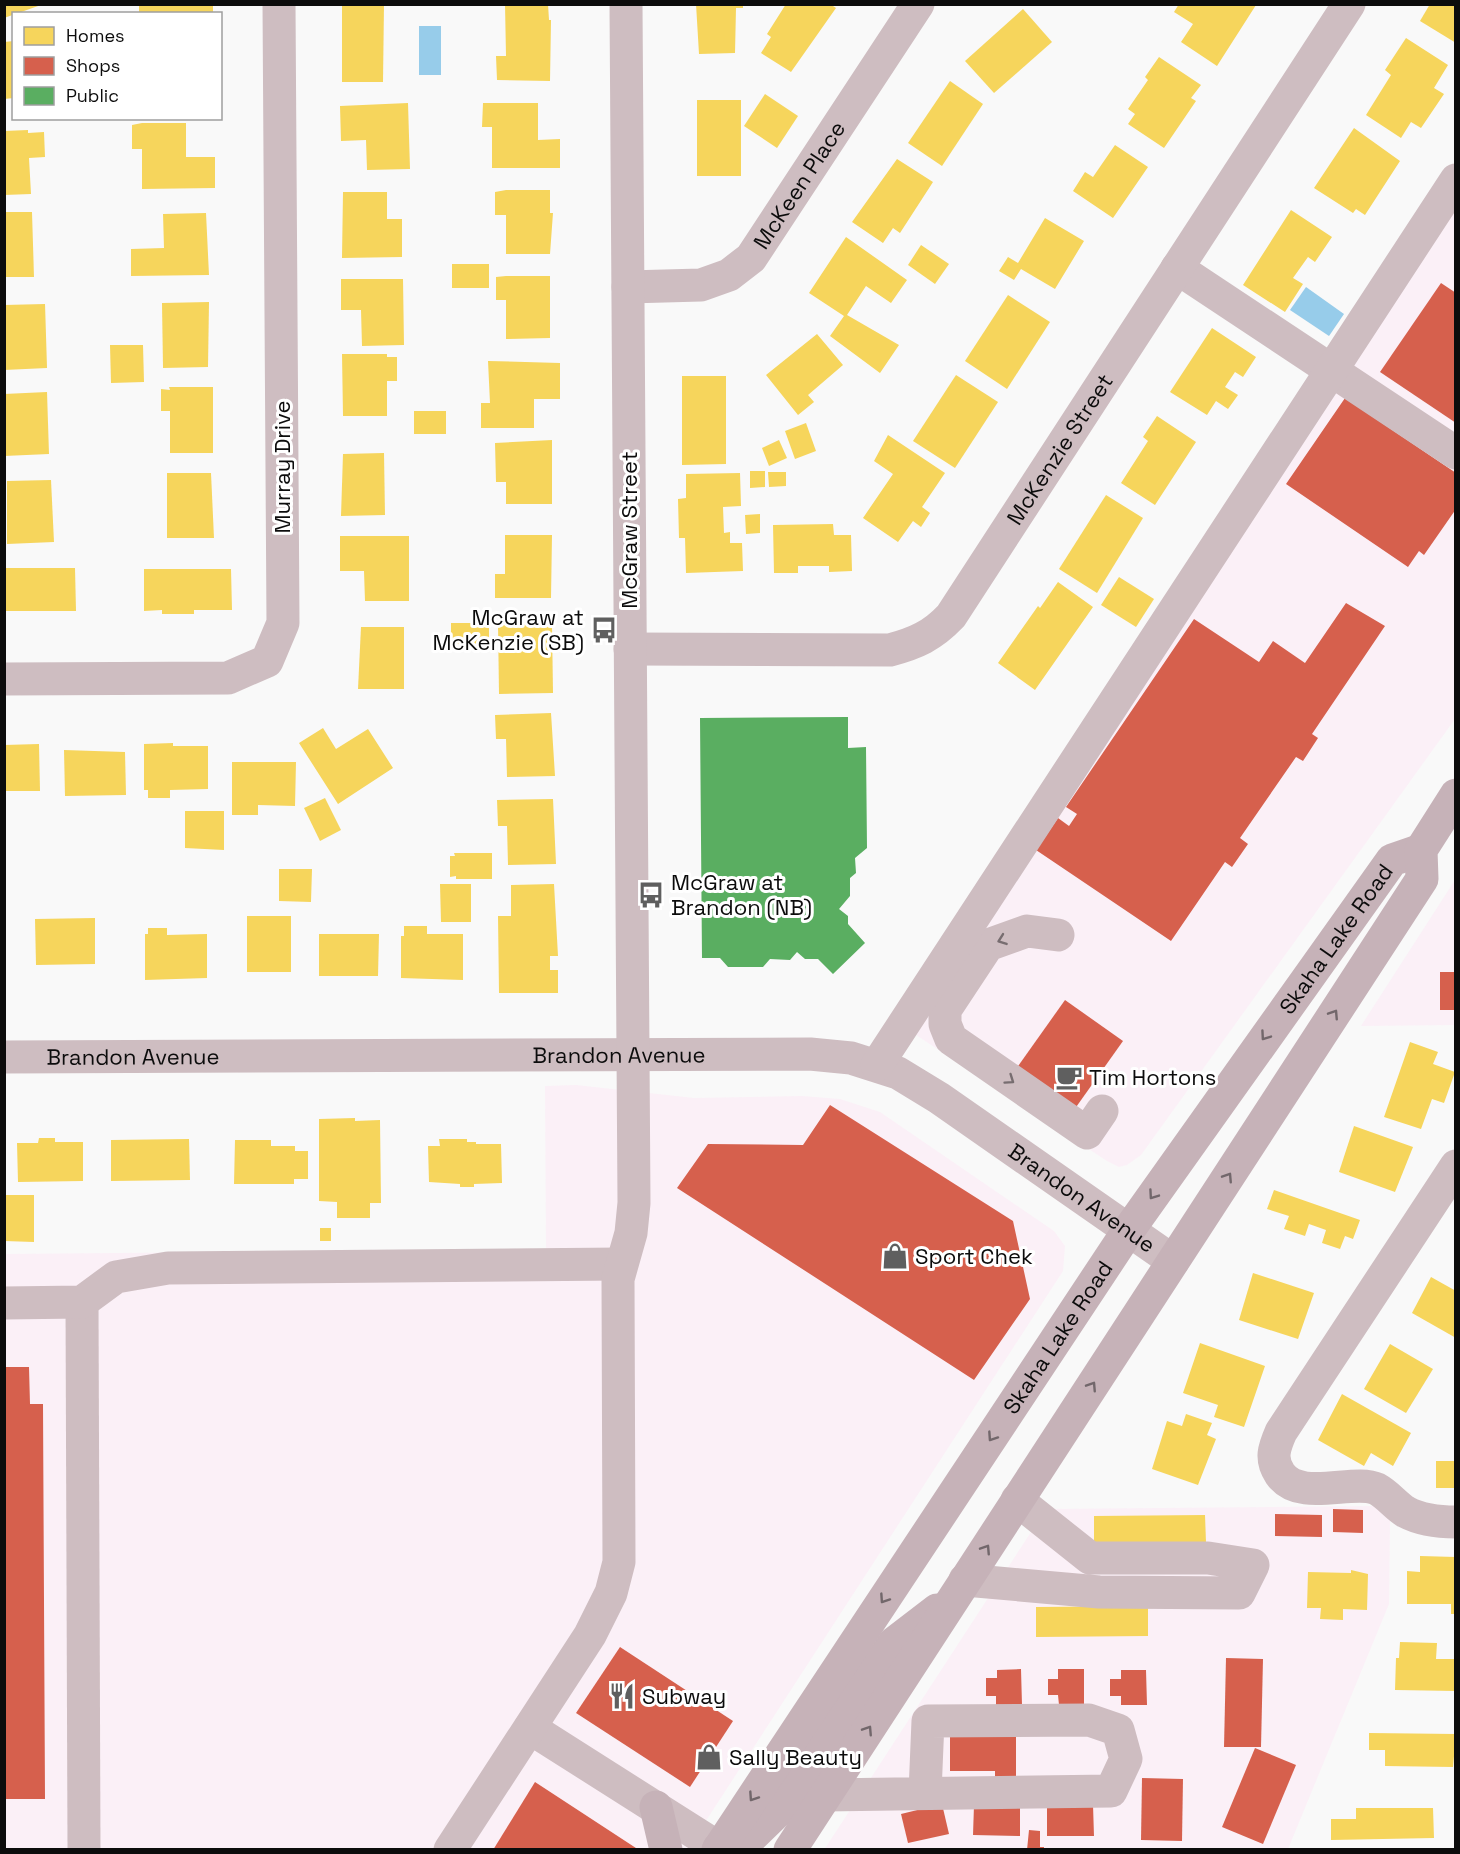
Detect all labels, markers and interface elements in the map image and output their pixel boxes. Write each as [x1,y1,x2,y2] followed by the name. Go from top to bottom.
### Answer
[12,12,222,120] legend
[66,24,125,47] text: Homes
[66,54,120,77] text: Shops
[66,84,119,107] text: Public
[747,116,851,254] street label: McKeen Place
[1000,368,1119,530] street label: McKenzie Street
[268,401,296,533] street label: Murray Drive
[615,451,643,609] street label: McGraw Street
[432,603,584,656] place label: McGraw at McKenzie (SB)
[589,615,619,645] bus stop icon: McGraw at McKenzie (SB)
[1273,858,1399,1020] street label: Skaha Lake Road
[671,868,812,921] place label: McGraw at Brandon (NB)
[636,880,666,910] bus stop icon: McGraw at Brandon (NB)
[997,933,1008,945] one-way arrow
[1327,1010,1339,1020] one-way arrow
[1262,1029,1273,1040] one-way arrow
[532,1040,706,1069] street label: Brandon Avenue
[46,1042,220,1071] street label: Brandon Avenue
[1054,1062,1084,1092] cafe icon: Tim Hortons
[1089,1063,1216,1091] place label: Tim Hortons
[1004,1073,1015,1084] one-way arrow
[1003,1137,1161,1259] street label: Brandon Avenue
[1221,1173,1232,1184] one-way arrow
[1149,1189,1160,1200] one-way arrow
[880,1241,910,1271] shop icon: Sport Chek
[915,1242,1033,1270] place label: Sport Chek
[997,1255,1118,1419] street label: Skaha Lake Road
[1085,1382,1096,1393] one-way arrow
[987,1431,999,1441] one-way arrow
[978,1545,990,1555] one-way arrow
[880,1593,891,1604] one-way arrow
[607,1681,637,1711] restaurant icon: Subway
[642,1682,726,1710] place label: Subway
[860,1726,872,1736] one-way arrow
[694,1742,724,1772] shop icon: Sally Beauty
[729,1743,862,1771] place label: Sally Beauty
[749,1790,760,1801] one-way arrow

